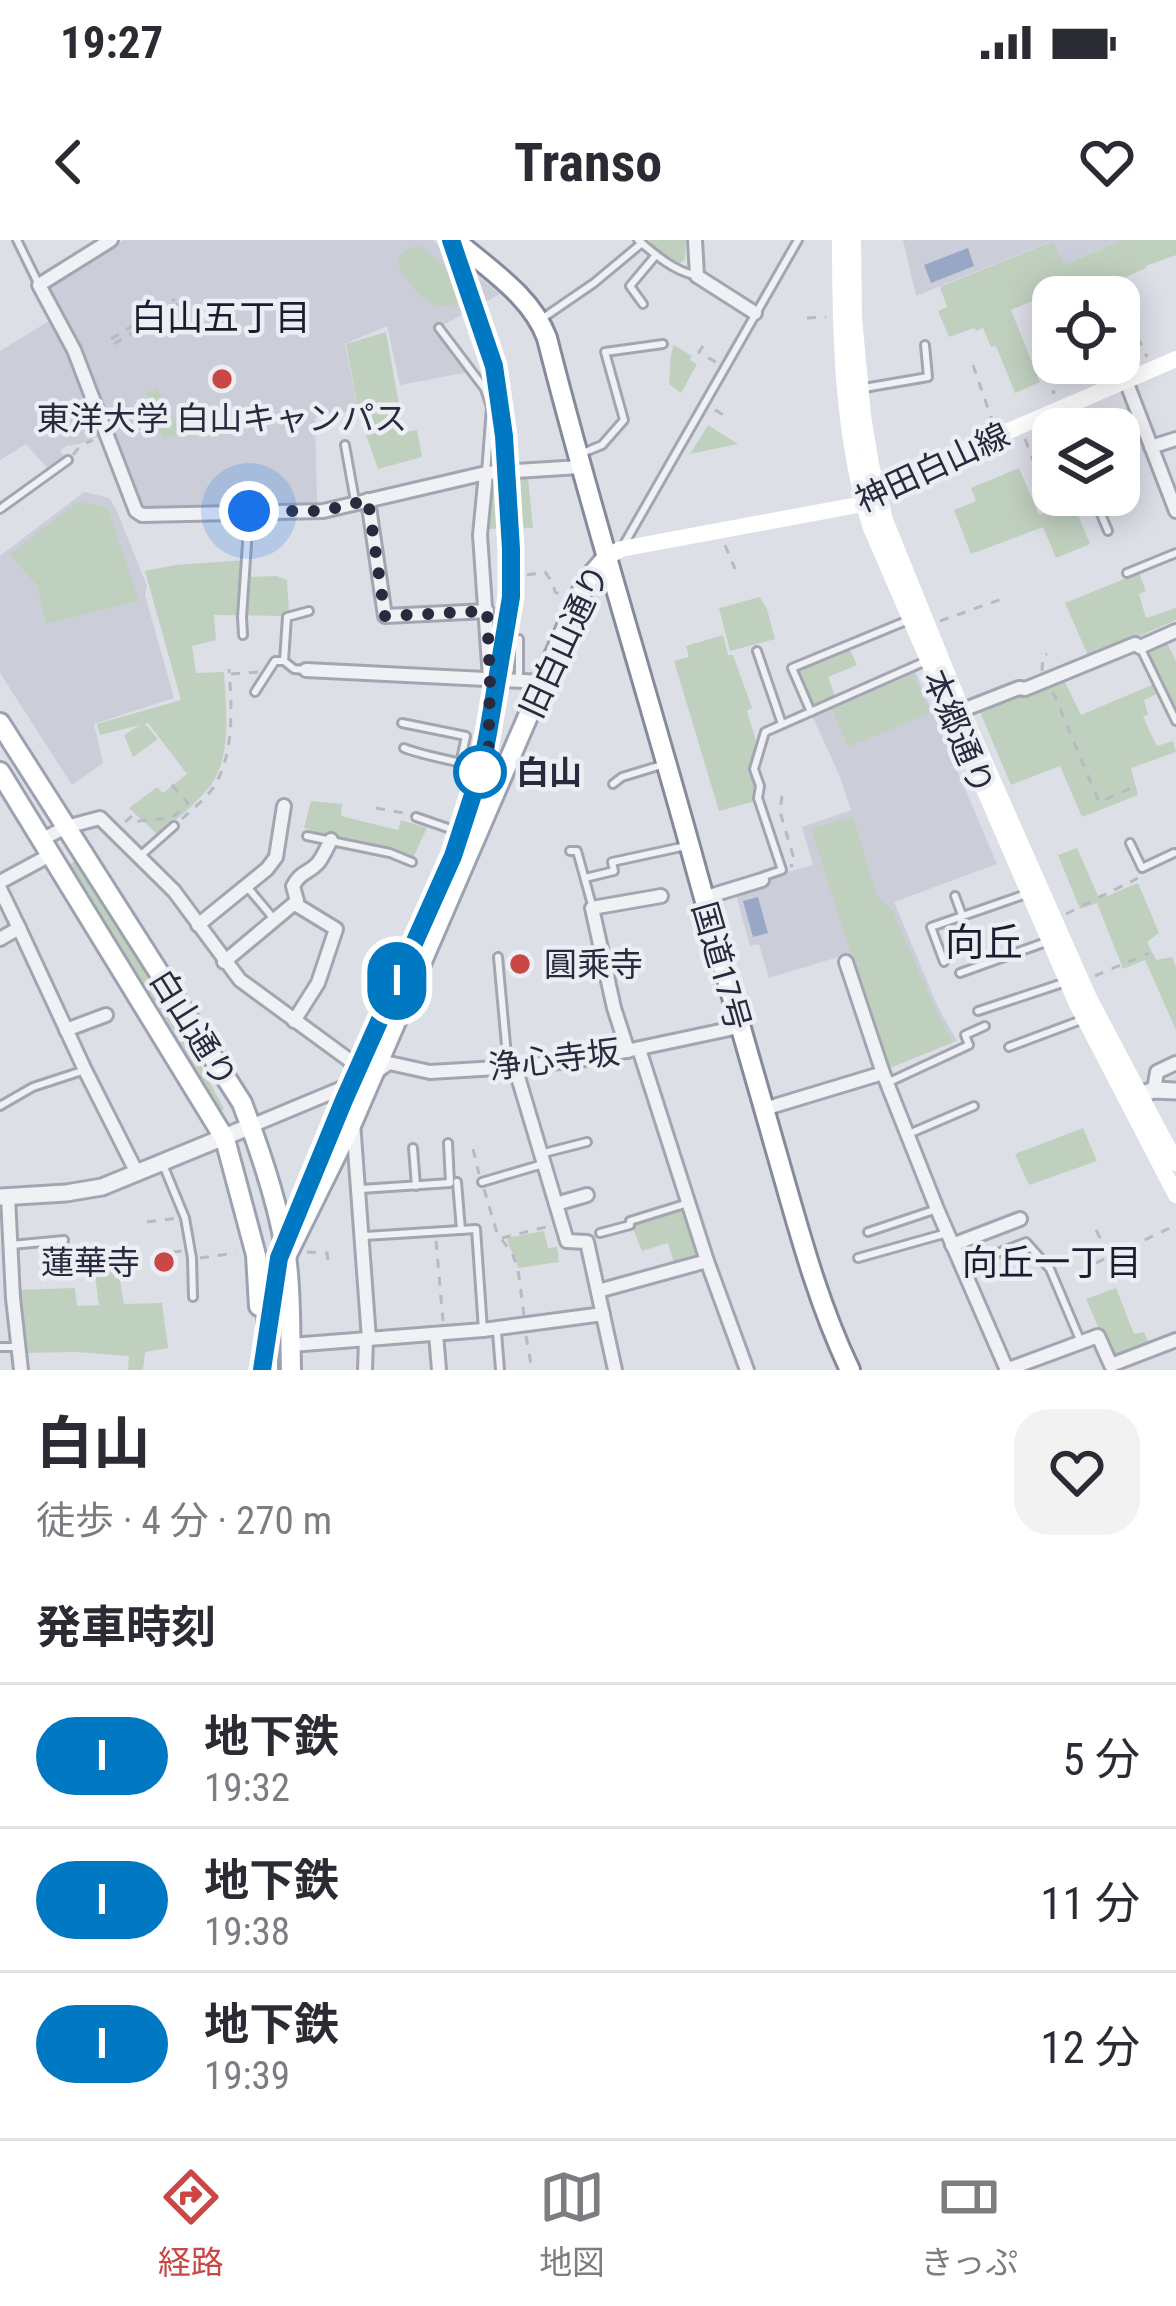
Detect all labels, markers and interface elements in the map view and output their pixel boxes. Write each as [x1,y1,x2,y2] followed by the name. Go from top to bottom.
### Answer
[60,16,163,69] text: 19:27
[36,129,102,195] icon: back
[1074,129,1140,195] icon: heart
[514,131,662,194] text: Transo
[1032,276,1140,516] map controls
[1032,276,1140,384] button: locate
[131,297,311,339] district label: 白山五丁目
[209,366,235,392] marker: 東洋大学 白山キャンパス
[37,399,407,438] place label: 東洋大学 白山キャンパス
[1032,408,1140,516] button: layers
[849,415,1015,520] street label: 神田白山線
[219,481,279,541] your location
[512,558,617,724] street label: 旧白山通り
[915,664,1002,801] street label: 本郷通り
[455,747,505,797] marker: 白山
[516,753,582,792] place label: 白山
[685,898,758,1035] street label: 国道17号
[945,920,1023,966] district label: 向丘
[358,942,436,1020] line badge: I
[544,945,643,984] place label: 圓乘寺
[507,951,533,977] marker: 圓乘寺
[391,956,403,1005] text: I
[142,962,245,1095] street label: 白山通り
[486,1032,622,1087] street label: 浄心寺坂
[962,1242,1142,1284] district label: 向丘一丁目
[41,1243,140,1282] place label: 蓮華寺
[151,1249,177,1275] marker: 蓮華寺
[1014,1409,1140,1535] button: heart
[36,1410,150,1477] text: 白山
[36,1498,332,1544] text: 徒歩 · 4 分 · 270 m
[36,1601,216,1654] text: 発車時刻
[204,1710,339,1763] text: 地下鉄
[96,1731,108,1780] text: I
[1062,1733,1140,1786] text: 5 分
[204,1765,290,1811] text: 19:32
[204,1854,339,1907] text: 地下鉄
[96,1875,108,1924] text: I
[1040,1877,1140,1930] text: 11 分
[204,1909,290,1955] text: 19:38
[204,1998,339,2051] text: 地下鉄
[96,2019,108,2068] text: I
[1040,2021,1140,2074] text: 12 分
[204,2053,290,2099] text: 19:39
[158,2164,224,2284] tab: 経路
[539,2164,605,2284] tab: 地図
[921,2164,1018,2284] tab: きっぷ

